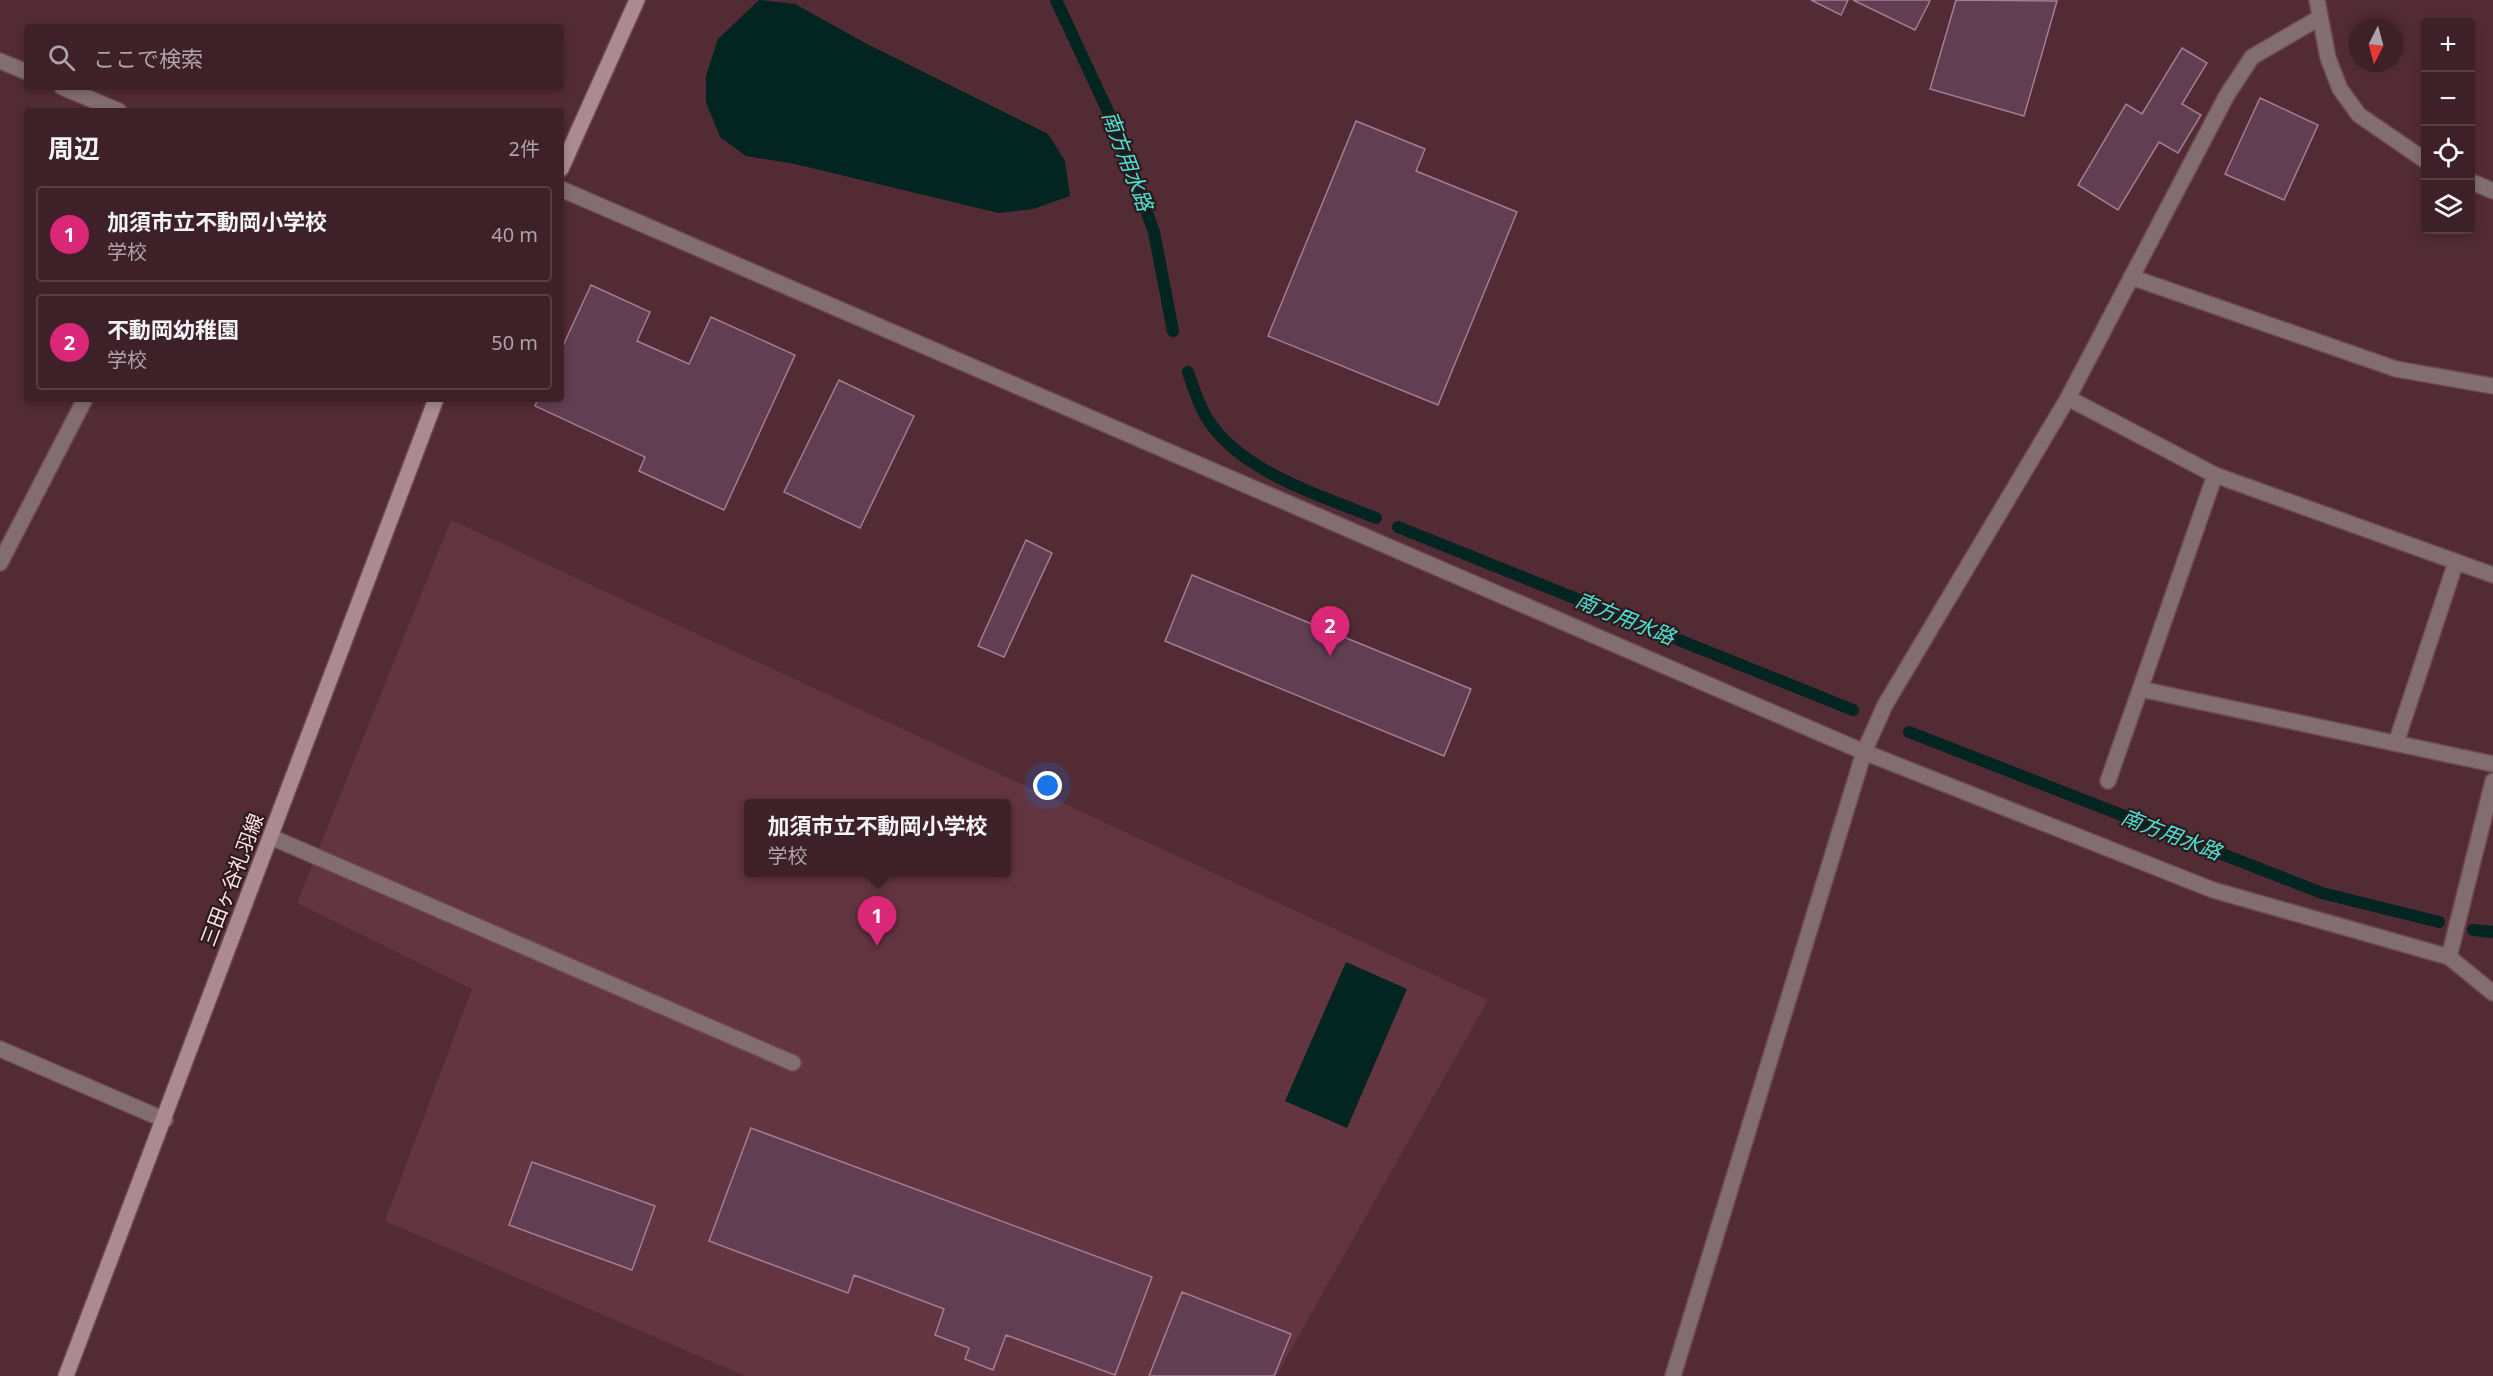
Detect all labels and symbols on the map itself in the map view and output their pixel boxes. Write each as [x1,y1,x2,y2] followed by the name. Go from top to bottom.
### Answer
[2349,18,2403,72] north arrow
[1096,107,1161,217] water label: 南方用水路
[1571,585,1681,651] water label: 南方用水路
[1310,606,1350,656] pin: 2
[1033,771,1062,800] your location
[2117,802,2227,867] water label: 南方用水路
[194,810,269,950] street label: 三田ヶ谷礼羽線
[858,896,896,946] pin: 1

